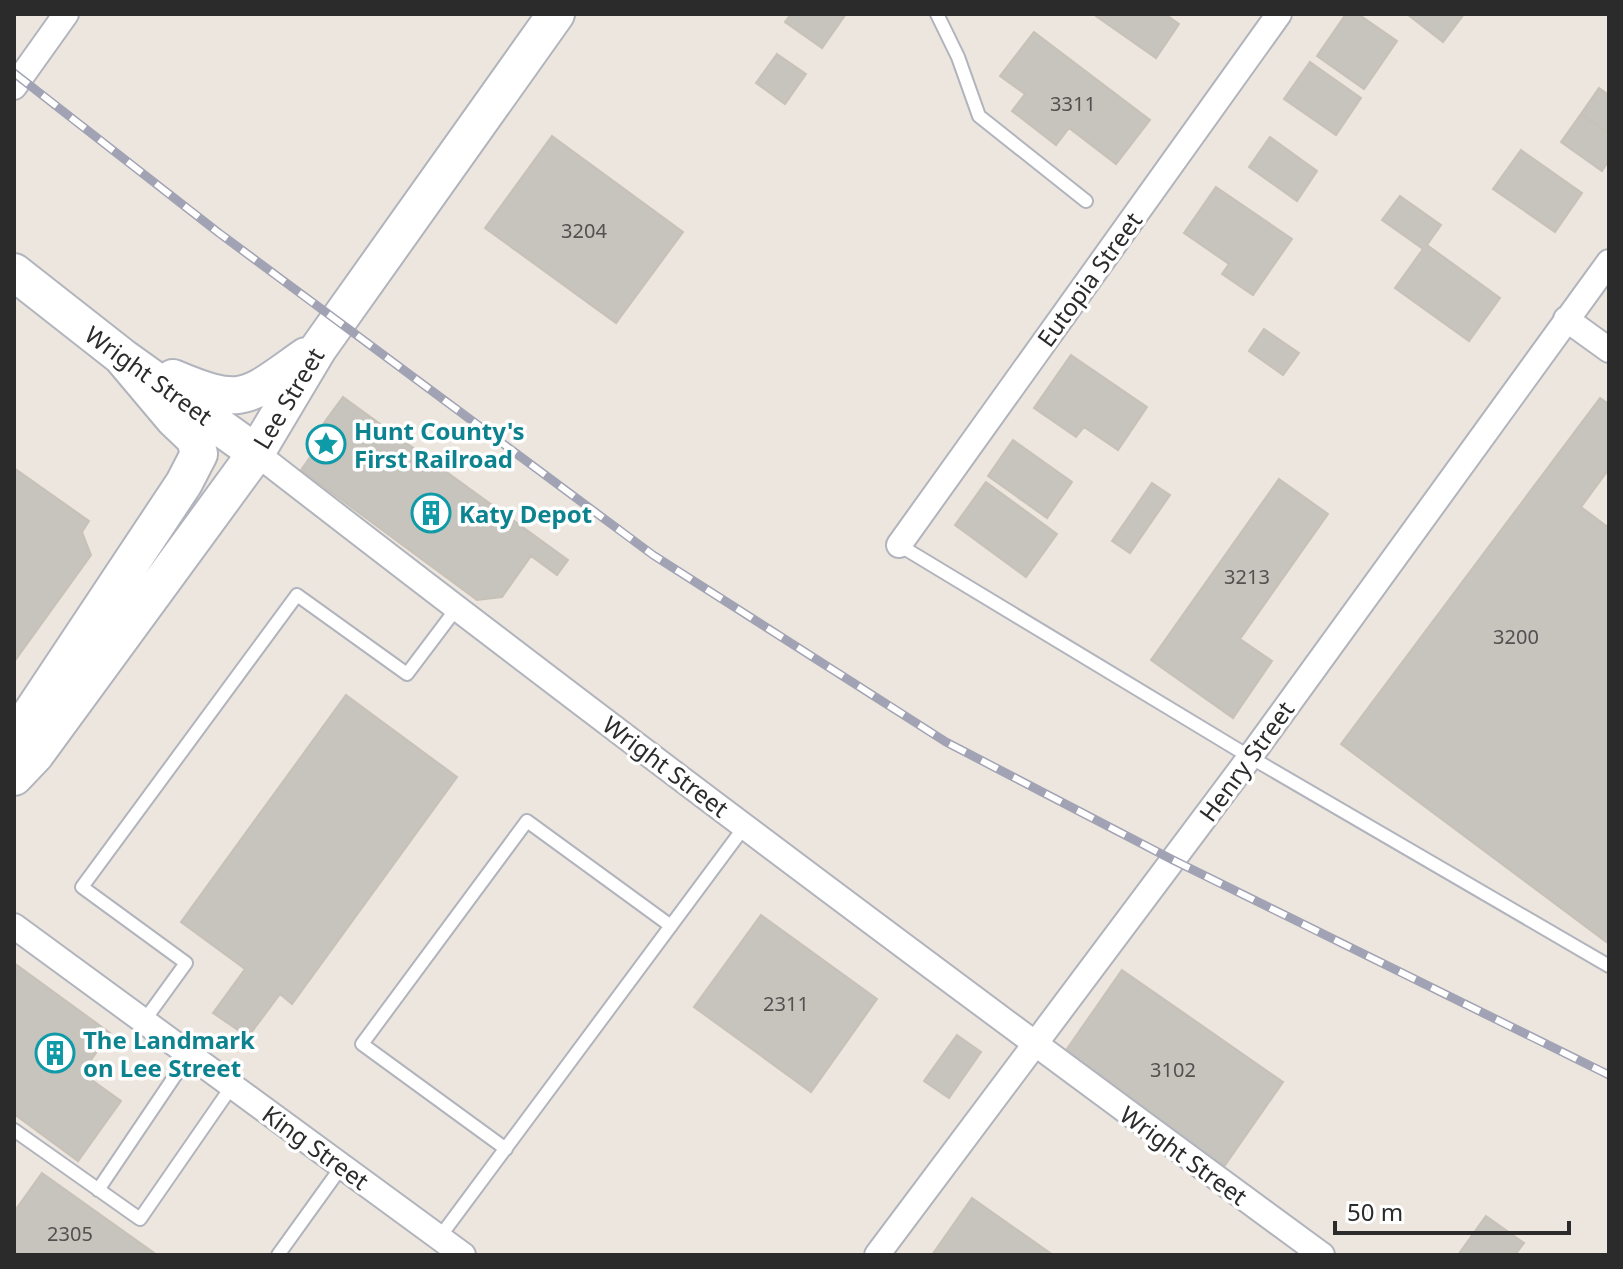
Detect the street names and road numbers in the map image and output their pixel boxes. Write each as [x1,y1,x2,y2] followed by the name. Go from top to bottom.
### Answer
[1029,205,1149,353] street label: Eutopia Street
[79,318,220,433] street label: Wright Street
[245,341,331,455] street label: Lee Street
[1191,694,1301,828] street label: Henry Street
[596,708,736,824] street label: Wright Street
[256,1097,376,1197] street label: King Street
[1114,1098,1255,1213] street label: Wright Street

